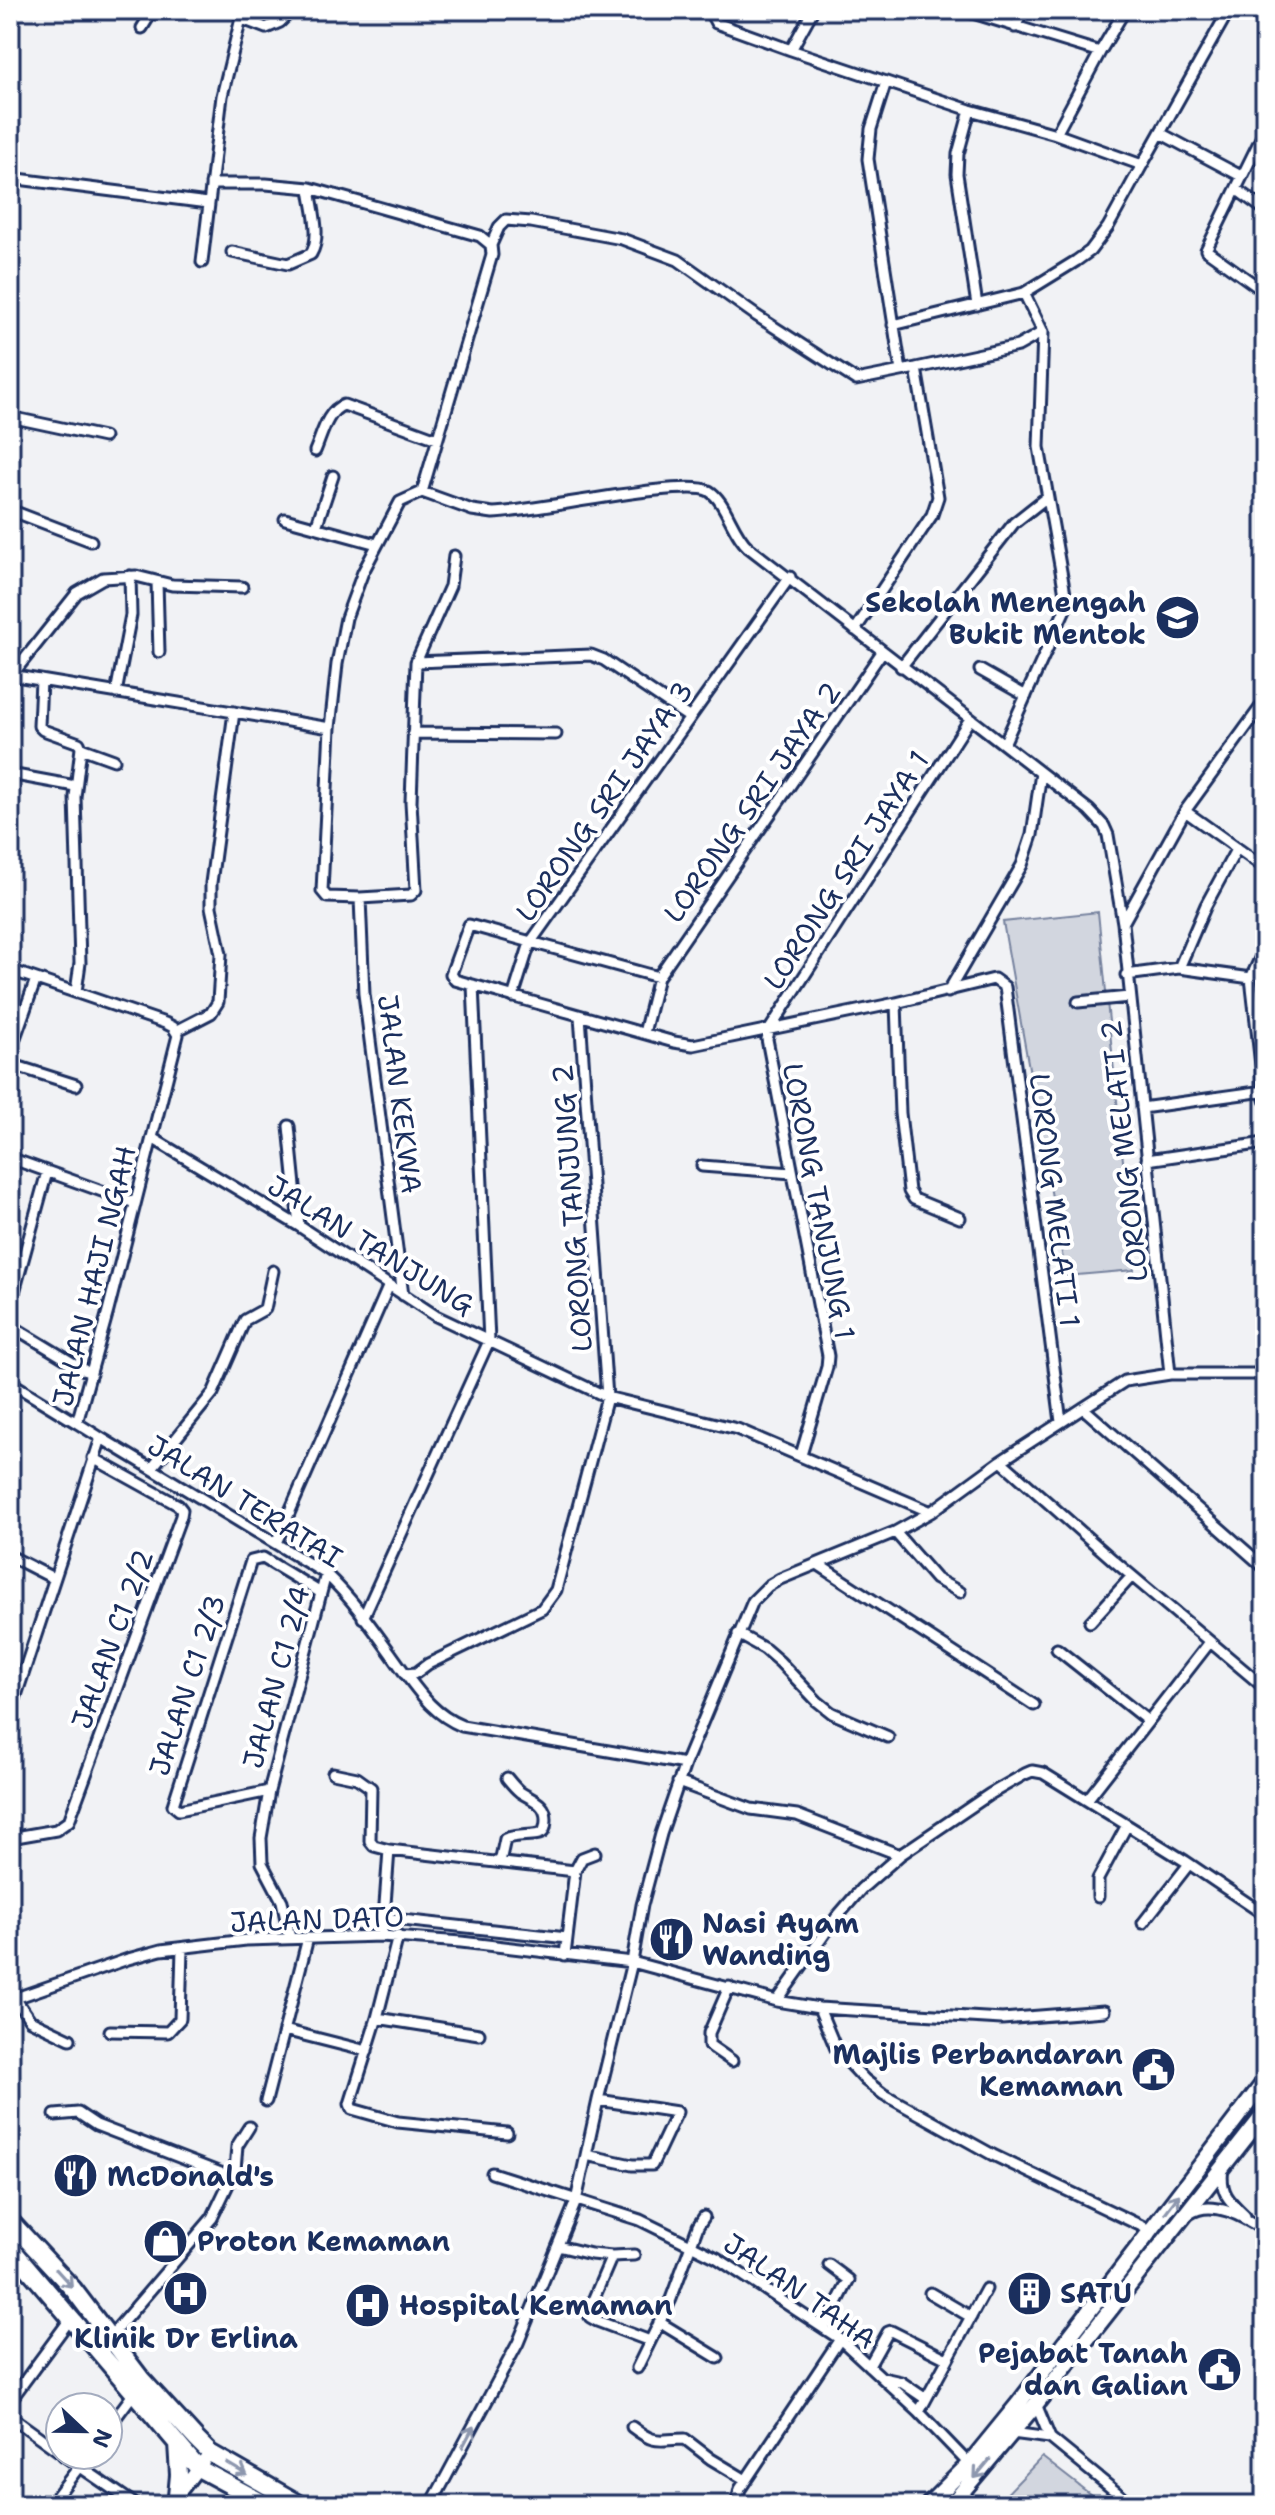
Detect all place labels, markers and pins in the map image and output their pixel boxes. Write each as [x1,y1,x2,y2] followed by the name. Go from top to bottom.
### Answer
[865,583,1146,653] place label: Sekolah Menengah Bukit Mentok
[1153,594,1201,642] school or university icon: Sekolah Menengah Bukit Mentok
[702,1904,859,1974] place label: Nasi Ayam Wanding
[647,1915,695,1963] restaurant icon: Nasi Ayam Wanding
[832,2035,1123,2105] place label: Majlis Perbandaran Kemaman
[1130,2046,1178,2094] public building icon: Majlis Perbandaran Kemaman
[52,2152,100,2200] restaurant icon: McDonald's
[107,2157,274,2195] place label: McDonald's
[142,2217,190,2265] shop icon: Proton Kemaman
[197,2222,450,2260] place label: Proton Kemaman
[162,2269,210,2317] hospital icon: Klinik Dr Erlina
[1005,2269,1053,2317] building icon: SATU
[1060,2274,1132,2312] place label: SATU
[344,2281,392,2329] hospital icon: Hospital Kemaman
[399,2286,673,2324] place label: Hospital Kemaman
[74,2319,298,2357] place label: Klinik Dr Erlina
[978,2334,1188,2404] place label: Pejabat Tanah dan Galian
[1195,2345,1243,2393] public building icon: Pejabat Tanah dan Galian

